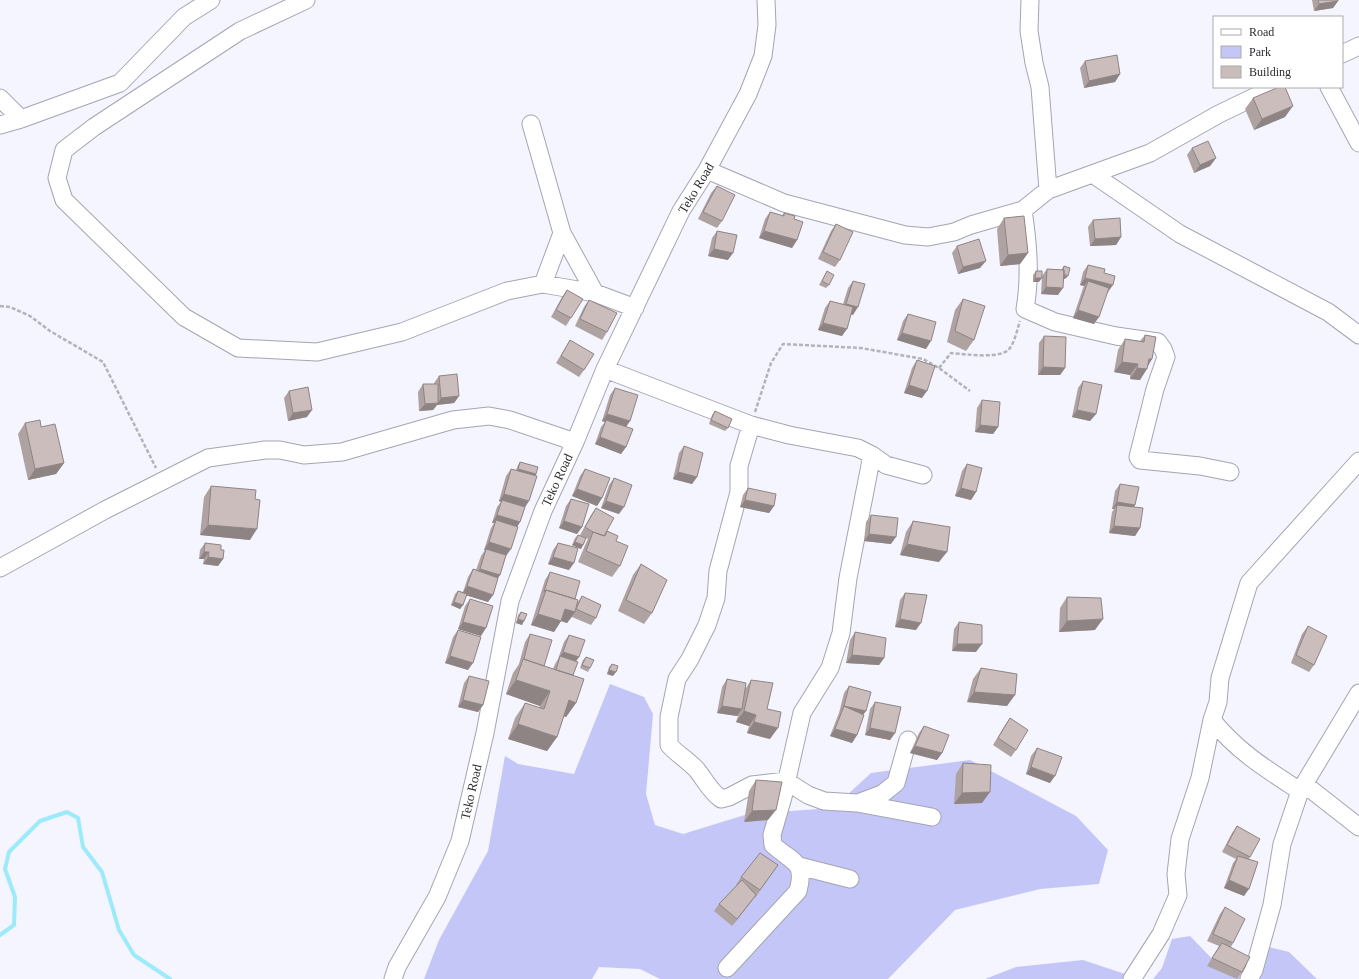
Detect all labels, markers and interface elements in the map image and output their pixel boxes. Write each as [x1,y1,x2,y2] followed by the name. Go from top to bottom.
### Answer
[1213,16,1343,88] legend
[1249,25,1274,39] text: Road
[1249,45,1271,59] text: Park
[1249,65,1291,79] text: Building
[675,159,717,216] street label: Teko Road
[538,451,576,509] street label: Teko Road
[457,762,485,821] street label: Teko Road

